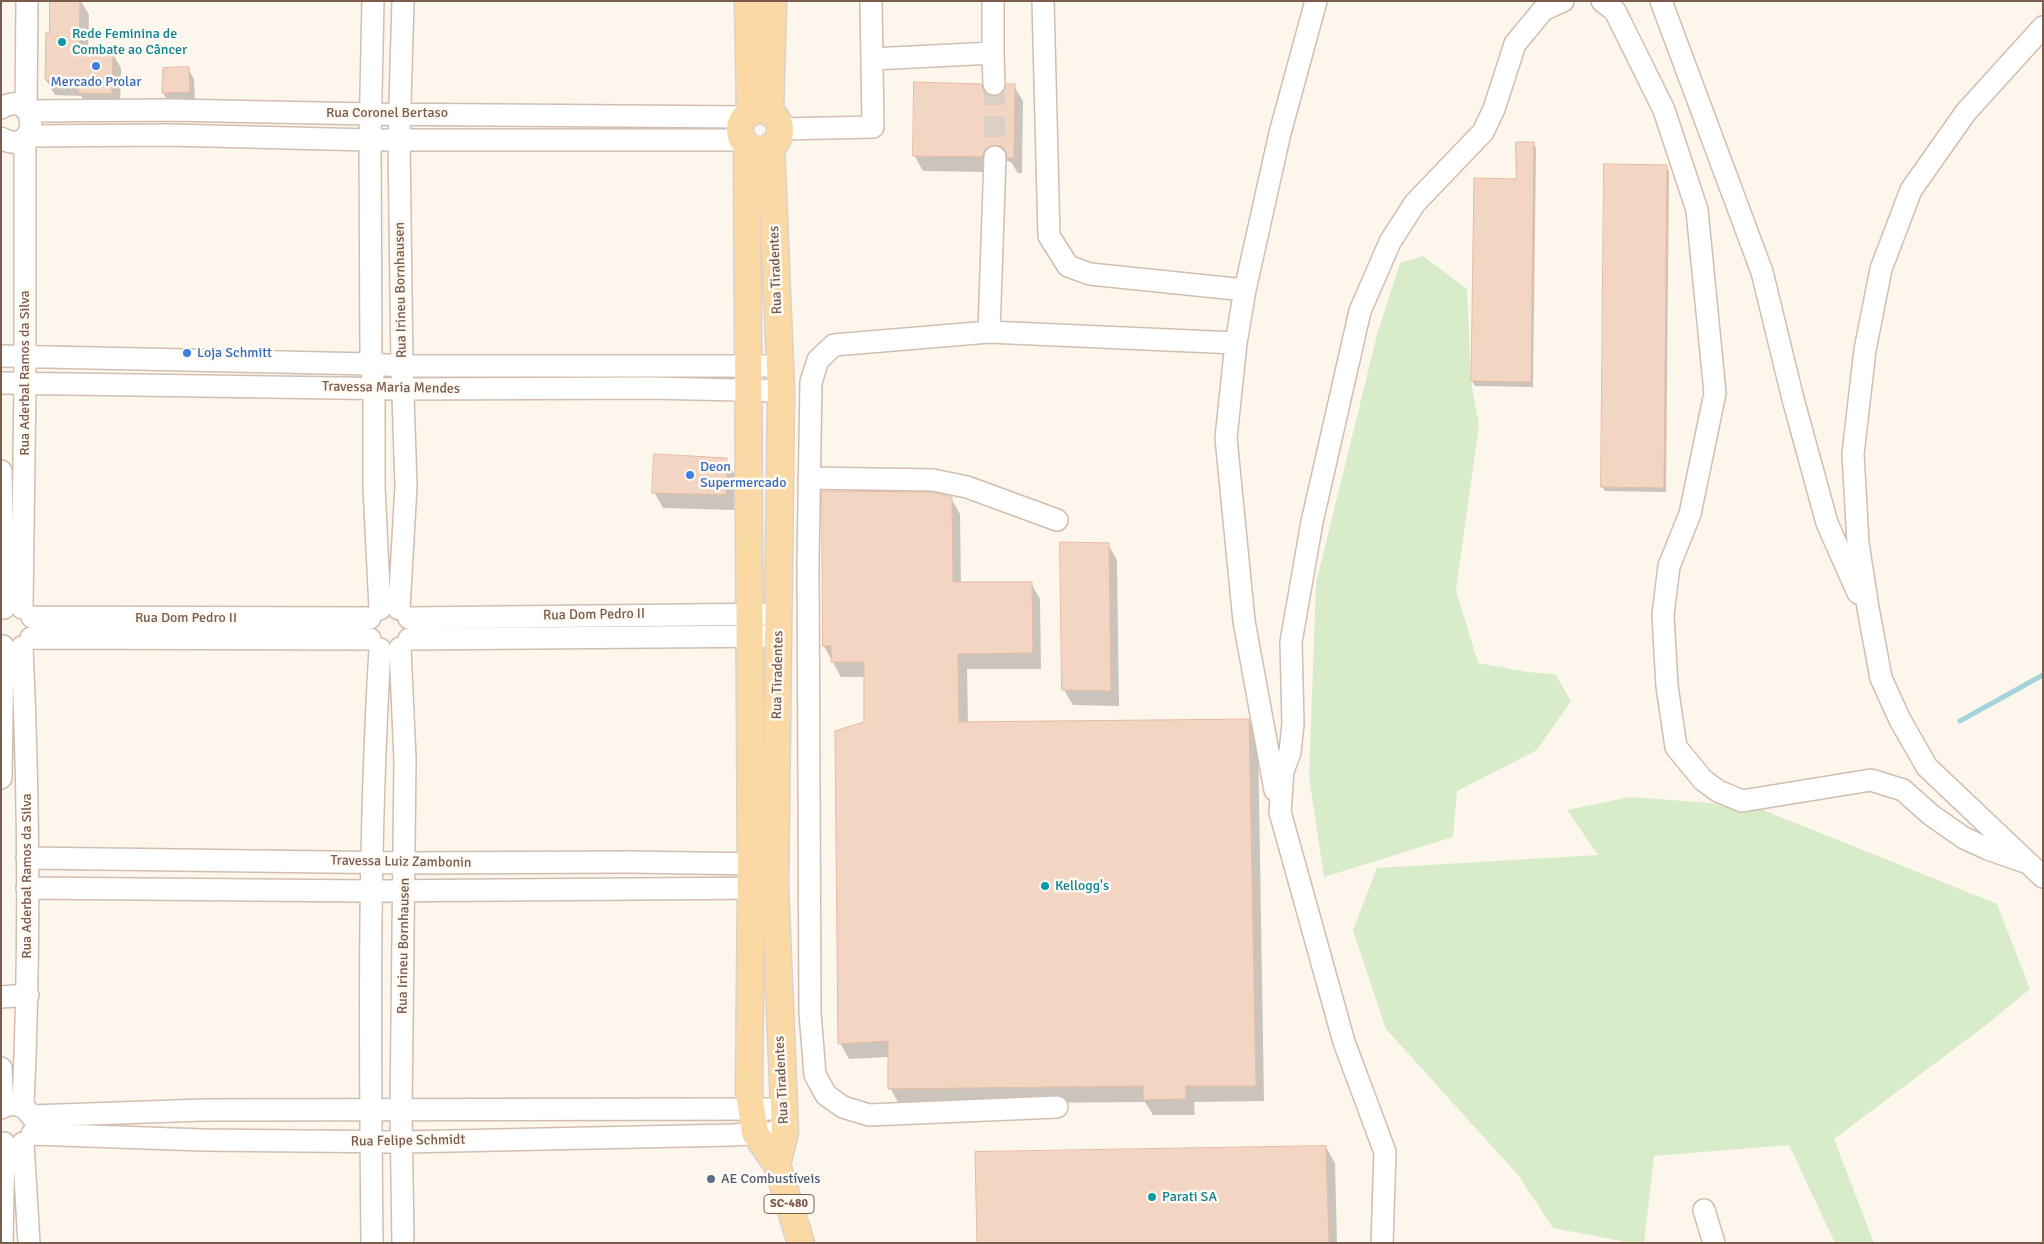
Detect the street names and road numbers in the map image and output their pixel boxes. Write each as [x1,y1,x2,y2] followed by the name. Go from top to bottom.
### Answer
[326,105,448,121] street label: Rua Coronel Bertaso
[391,222,411,358] street label: Rua Irineu Bornhausen
[766,225,786,315] street label: Rua Tiradentes
[17,290,33,456] street label: Rua Aderbal Ramos da Silva
[322,378,460,398] street label: Travessa Maria Mendes
[543,606,645,624] street label: Rua Dom Pedro II
[135,610,237,626] street label: Rua Dom Pedro II
[769,631,787,719] street label: Rua Tiradentes
[19,793,35,959] street label: Rua Aderbal Ramos da Silva
[330,852,472,872] street label: Travessa Luiz Zambonin
[394,878,414,1014] street label: Rua Irineu Bornhausen
[771,1035,793,1125] street label: Rua Tiradentes
[351,1132,465,1150] street label: Rua Felipe Schmidt
[764,1194,814,1214] road number: SC-480

